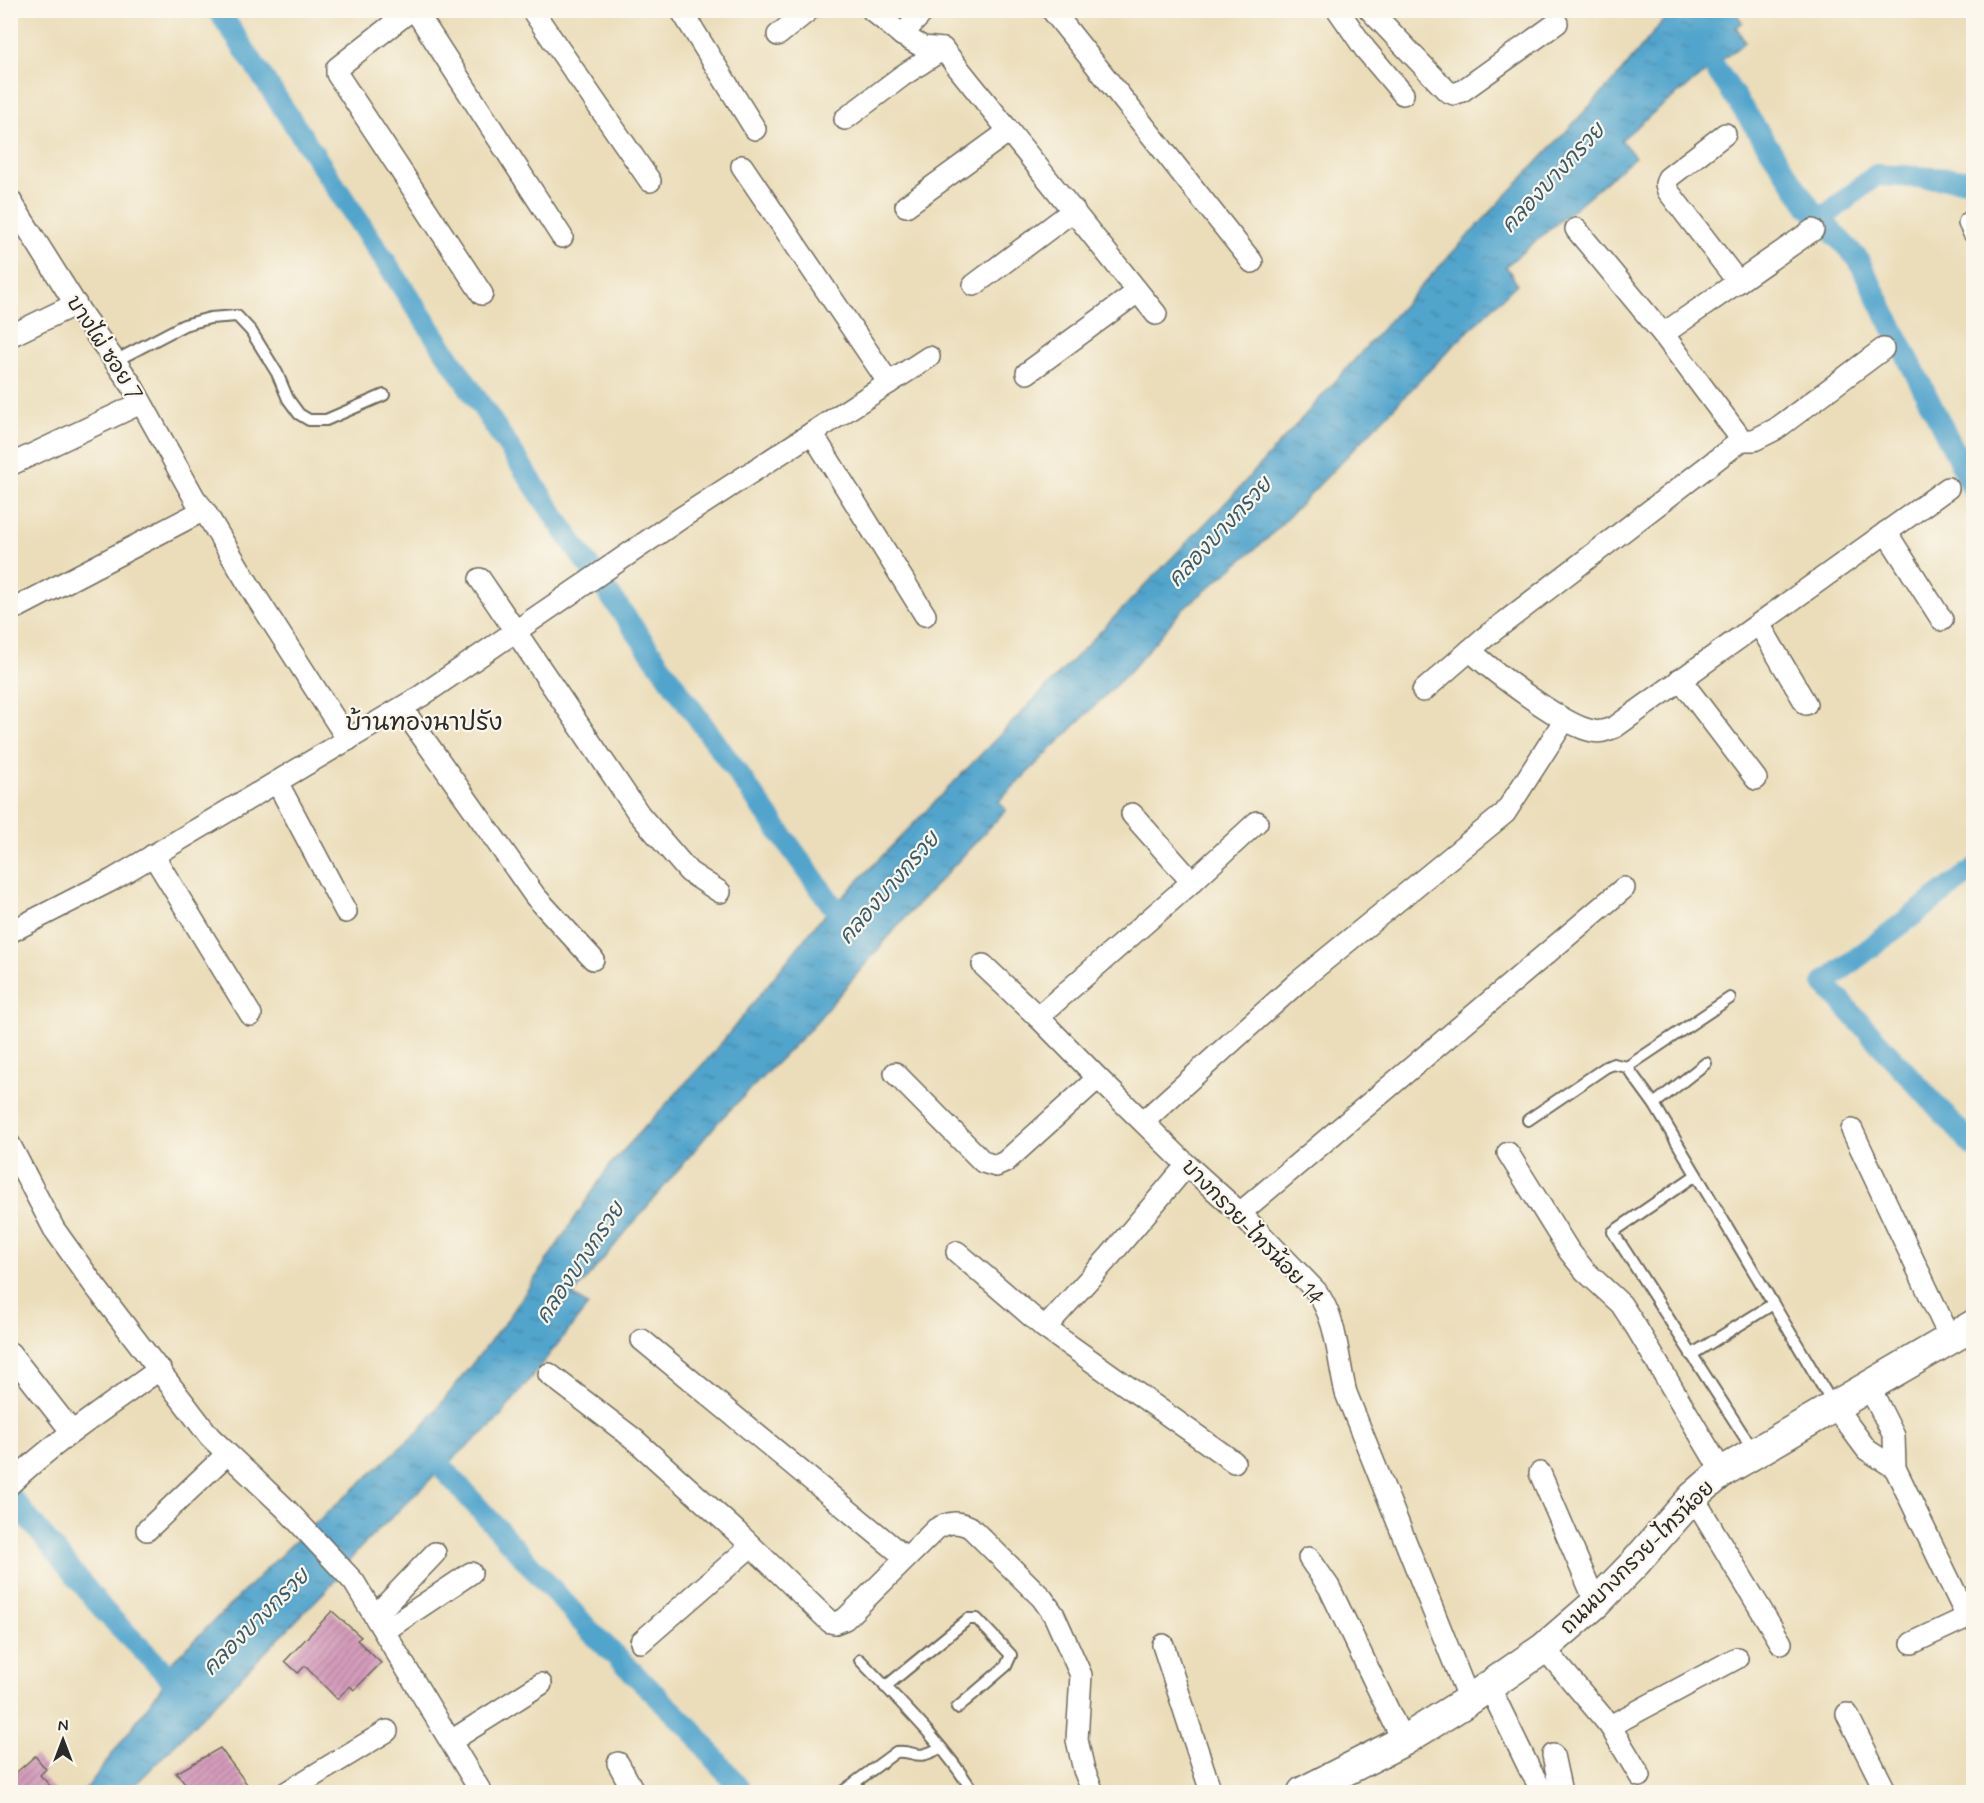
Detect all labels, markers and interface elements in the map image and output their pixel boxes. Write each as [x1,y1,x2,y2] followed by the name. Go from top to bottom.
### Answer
[1495,116,1613,239] water label: คลองบางกรวย
[60,290,149,407] street label: บางไผ่ ซอย 7
[1162,470,1280,593] water label: คลองบางกรวย
[345,707,503,739] district label: บ้านทองนาปรัง
[833,824,948,950] water label: คลองบางกรวย
[1175,1153,1330,1312] street label: บางกรวย-ไทรน้อย 14
[530,1195,633,1329] water label: คลองบางกรวย
[1554,1474,1721,1641] street label: ถนนบางกรวย-ไทรน้อย
[197,1561,318,1682] water label: คลองบางกรวย
[33,1710,93,1770] north arrow
[58,1716,68,1737] text: N

